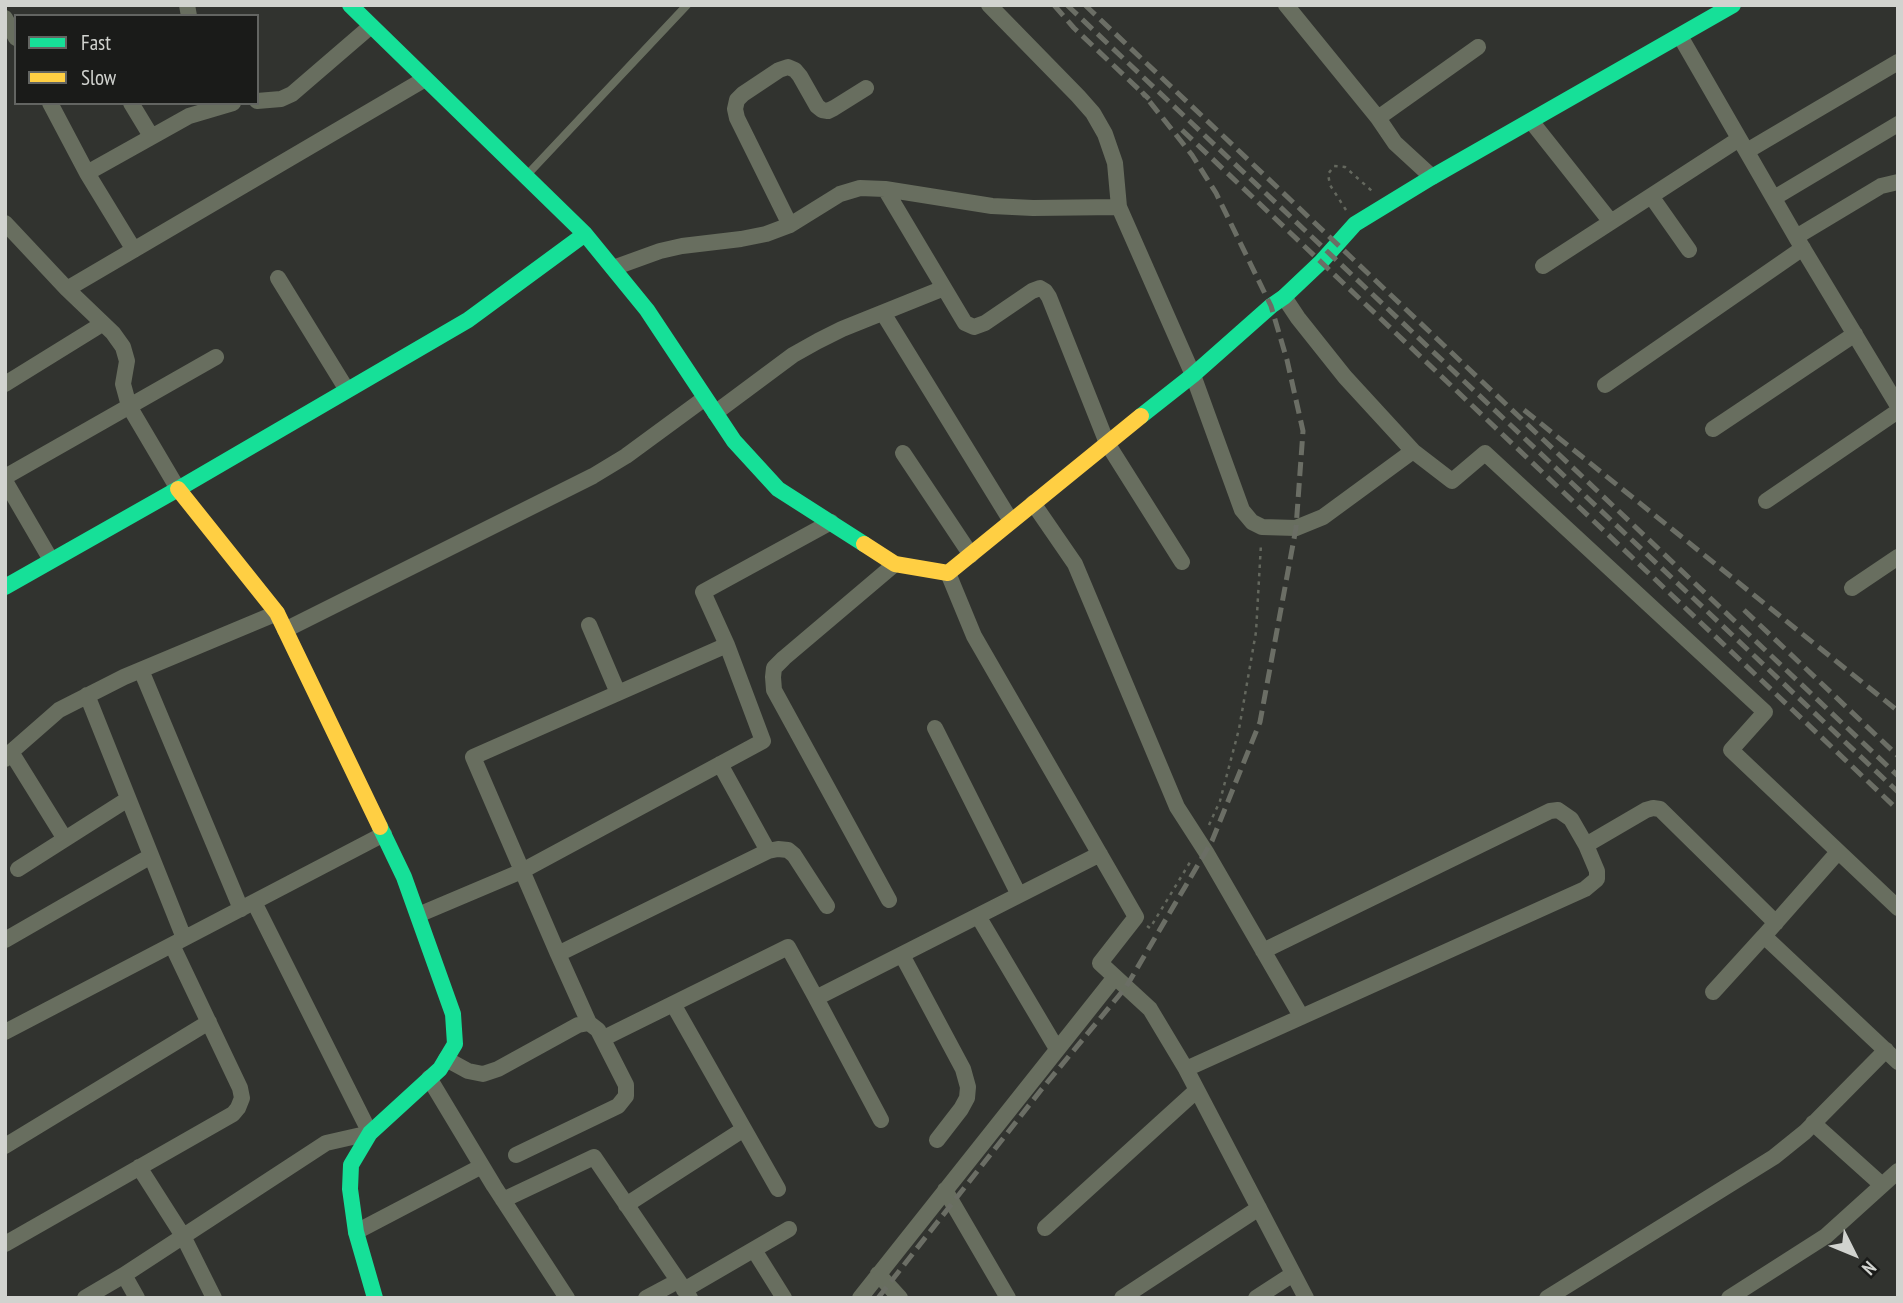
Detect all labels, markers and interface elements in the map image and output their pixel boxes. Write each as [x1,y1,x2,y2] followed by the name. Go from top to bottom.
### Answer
[14,14,259,105] legend
[81,29,111,56] text: Fast
[81,64,116,91] text: Slow
[1819,1219,1889,1289] north arrow
[1857,1256,1882,1280] text: N

